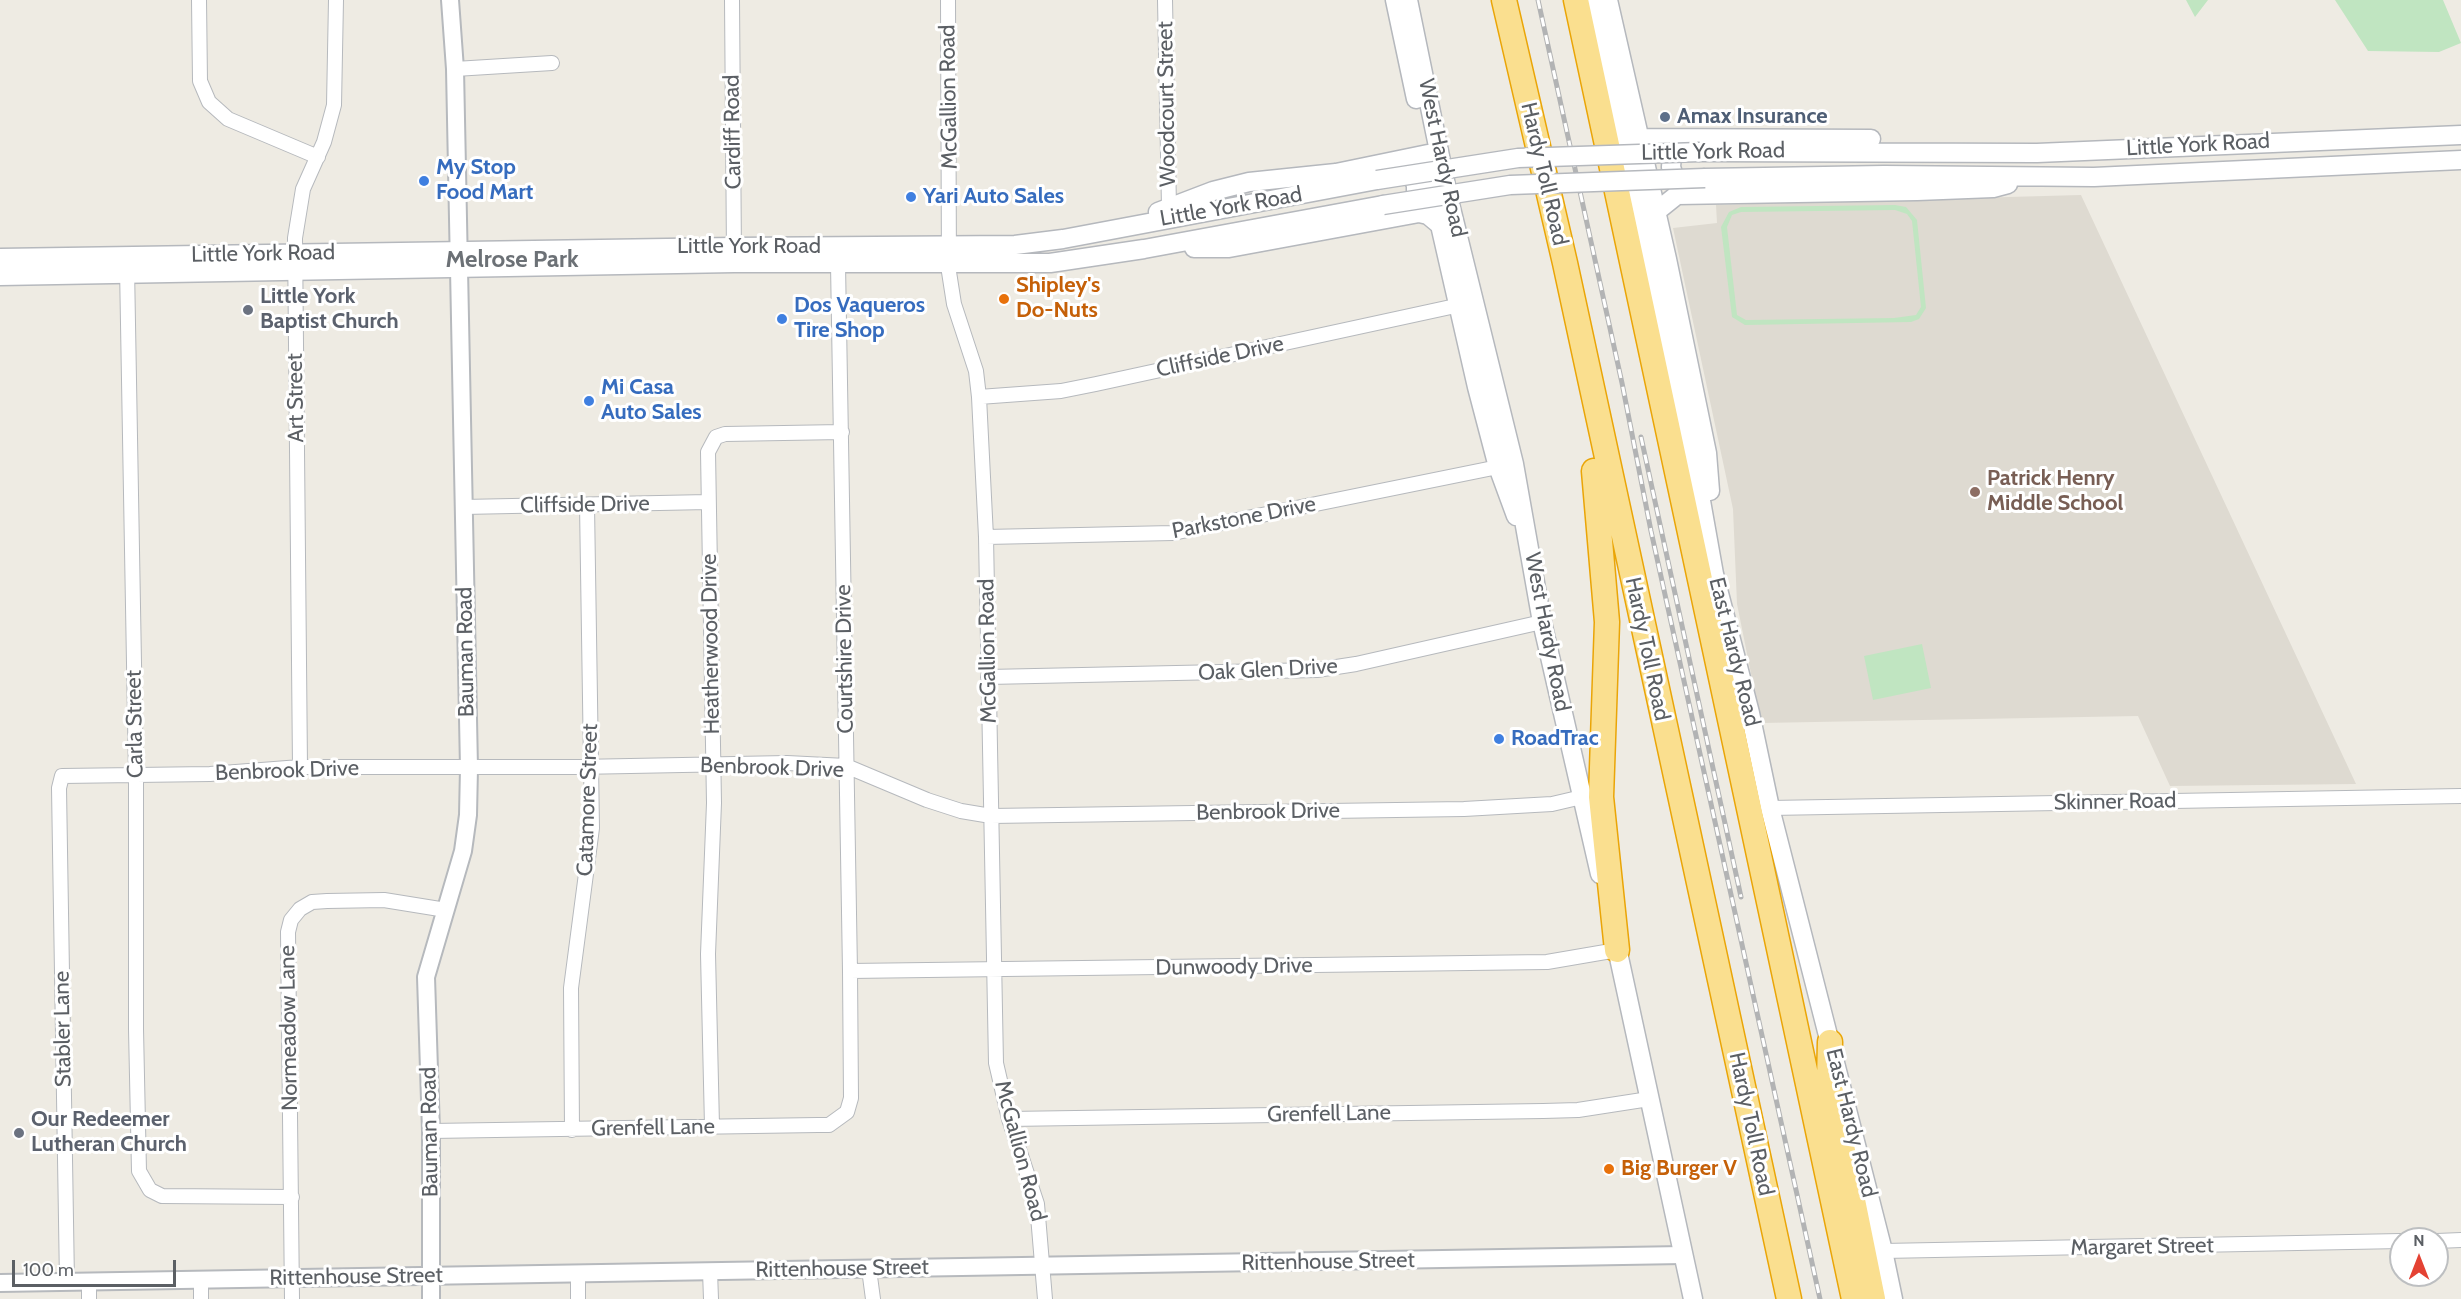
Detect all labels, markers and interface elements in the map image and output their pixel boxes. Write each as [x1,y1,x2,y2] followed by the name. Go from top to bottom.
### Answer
[1152,21,1182,187] street label: Woodcourt Street
[935,24,963,170] street label: McGallion Road
[719,74,747,190] street label: Cardiff Road
[1412,76,1472,240] street label: West Hardy Road
[1515,100,1573,248] street label: Hardy Toll Road
[1677,104,1828,130] place label: Amax Insurance
[1658,110,1672,124] marker: Amax Insurance
[2125,128,2271,162] street label: Little York Road
[1641,138,1785,166] street label: Little York Road
[436,155,533,206] place label: My Stop Food Mart
[417,174,431,188] marker: My Stop Food Mart
[1158,181,1304,233] street label: Little York Road
[923,184,1064,210] place label: Yari Auto Sales
[904,190,918,204] marker: Yari Auto Sales
[677,234,821,260] street label: Little York Road
[191,240,335,268] street label: Little York Road
[445,246,579,274] district label: Melrose Park
[1016,273,1100,324] place label: Shipley's Do-Nuts
[260,284,399,336] place label: Little York Baptist Church
[997,292,1011,306] marker: Shipley's Do-Nuts
[794,293,925,344] place label: Dos Vaqueros Tire Shop
[241,303,255,317] marker: Little York Baptist Church
[775,312,789,326] marker: Dos Vaqueros Tire Shop
[1154,331,1286,383] street label: Cliffside Drive
[282,353,310,443] street label: Art Street
[601,375,702,427] place label: Mi Casa Auto Sales
[582,394,596,408] marker: Mi Casa Auto Sales
[1987,466,2123,518] place label: Patrick Henry Middle School
[1968,485,1982,499] marker: Patrick Henry Middle School
[520,491,650,519] street label: Cliffside Drive
[1170,491,1318,545] street label: Parkstone Drive
[1519,550,1575,714] street label: West Hardy Road
[696,553,726,735] street label: Heatherwood Drive
[1619,575,1675,723] street label: Hardy Toll Road
[1703,575,1765,729] street label: East Hardy Road
[974,578,1002,724] street label: McGallion Road
[831,584,859,734] street label: Courtshire Drive
[452,587,480,717] street label: Bauman Road
[1198,653,1338,687] street label: Oak Glen Drive
[121,670,149,778] street label: Carla Street
[572,723,604,877] street label: Catamore Street
[1511,726,1599,752] place label: RoadTrac
[1492,732,1506,746] marker: RoadTrac
[700,752,844,784] street label: Benbrook Drive
[215,755,359,787] street label: Benbrook Drive
[2053,788,2177,816] street label: Skinner Road
[1196,798,1340,826] street label: Benbrook Drive
[274,945,304,1111] street label: Normeadow Lane
[1155,952,1313,982] street label: Dunwoody Drive
[49,971,77,1087] street label: Stabler Lane
[1820,1046,1882,1200] street label: East Hardy Road
[1723,1050,1779,1198] street label: Hardy Toll Road
[416,1067,444,1197] street label: Bauman Road
[989,1078,1051,1224] street label: McGallion Road
[1267,1100,1391,1128] street label: Grenfell Lane
[31,1107,187,1158] place label: Our Redeemer Lutheran Church
[591,1114,715,1142] street label: Grenfell Lane
[12,1126,26,1140] marker: Our Redeemer Lutheran Church
[1621,1156,1737,1182] place label: Big Burger V
[1602,1162,1616,1176] marker: Big Burger V
[2389,1227,2449,1287] north arrow
[2413,1231,2425,1250] text: N
[2070,1233,2214,1261] street label: Margaret Street
[1241,1247,1415,1277] street label: Rittenhouse Street
[15,1248,178,1286] scale bar
[755,1254,929,1284] street label: Rittenhouse Street
[23,1259,74,1281] text: 100 m
[269,1262,443,1292] street label: Rittenhouse Street

